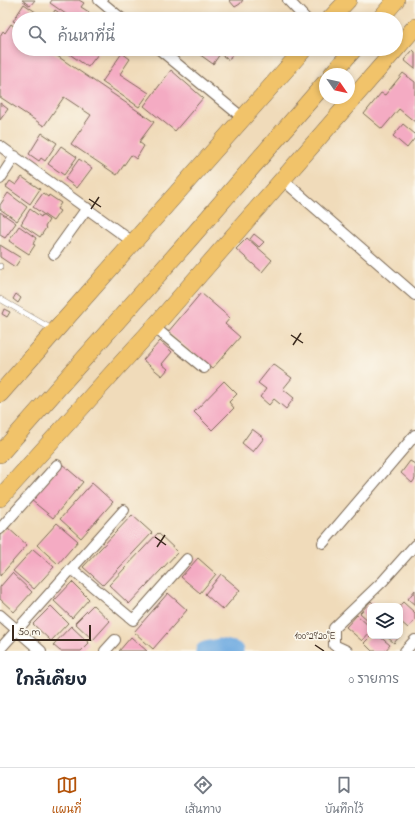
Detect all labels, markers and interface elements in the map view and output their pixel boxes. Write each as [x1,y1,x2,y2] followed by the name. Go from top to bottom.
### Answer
[12,12,403,56] search box
[26,23,48,45] icon: search
[58,26,115,48] text: ค้นหาที่นี่
[319,68,355,104] north arrow
[367,603,403,639] map controls
[367,603,403,639] button: layers
[12,623,91,642] scale bar
[18,624,40,640] text: 50 m
[294,629,336,644] text: 100°29'20"E
[16,668,87,693] text: ใกล้เคียง
[348,670,399,689] text: 0 รายการ
[52,774,81,818] tab: แผนที่
[185,774,221,818] tab: เส้นทาง
[325,774,363,818] tab: บันทึกไว้

